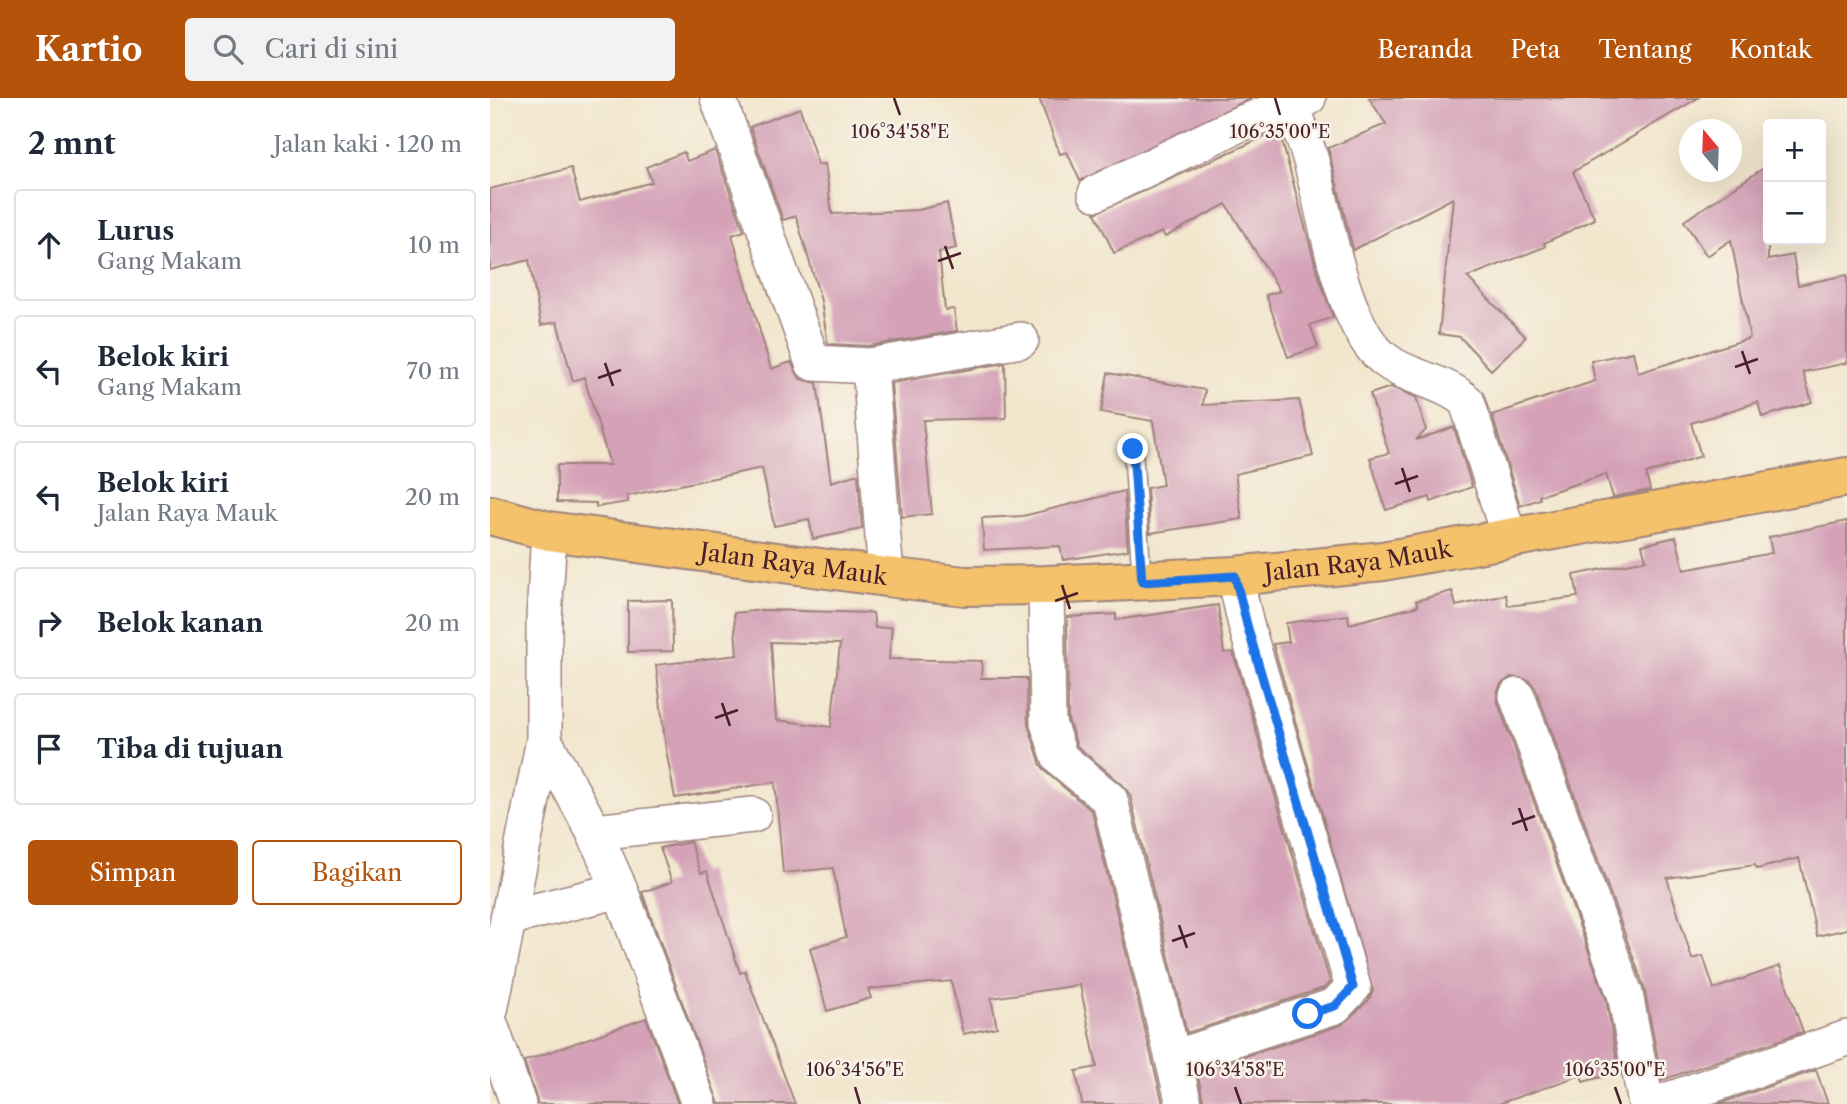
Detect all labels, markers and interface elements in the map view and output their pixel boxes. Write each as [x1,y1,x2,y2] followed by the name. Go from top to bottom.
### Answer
[185,18,675,81] search box
[35,29,143,70] text: Kartio
[209,30,247,68] icon: search
[265,33,398,65] text: Cari di sini
[1377,35,1473,64] text: Beranda
[1511,35,1560,64] text: Peta
[1598,35,1691,64] text: Tentang
[1729,35,1812,64] text: Kontak
[1679,119,1742,182] north arrow
[1763,119,1826,245] map controls
[1763,119,1826,182] button: +
[851,121,949,143] text: 106°34'58"E
[1230,121,1330,143] text: 106°35'00"E
[28,125,116,162] text: 2 mnt
[274,130,462,158] text: Jalan kaki · 120 m
[1763,182,1826,245] button: −
[97,215,174,247] text: Lurus
[30,226,68,264] icon: ahead
[408,231,460,259] text: 10 m
[97,247,242,275] text: Gang Makam
[97,341,229,373] text: Belok kiri
[30,352,68,390] icon: left
[407,357,460,385] text: 70 m
[97,373,242,401] text: Gang Makam
[1117,433,1148,464] route end
[97,467,229,499] text: Belok kiri
[30,478,68,516] icon: left
[405,483,460,511] text: 20 m
[97,499,278,527] text: Jalan Raya Mauk
[1259,534,1455,587] street label: Jalan Raya Mauk
[694,536,890,591] street label: Jalan Raya Mauk
[30,604,68,642] icon: right
[97,607,263,639] text: Belok kanan
[405,609,460,637] text: 20 m
[30,730,68,768] icon: arrive
[97,733,283,765] text: Tiba di tujuan
[28,840,238,905] button: Simpan
[252,840,462,905] button: Bagikan
[1292,998,1323,1029] route start
[806,1059,904,1081] text: 106°34'56"E
[1186,1059,1284,1081] text: 106°34'58"E
[1565,1059,1665,1081] text: 106°35'00"E

